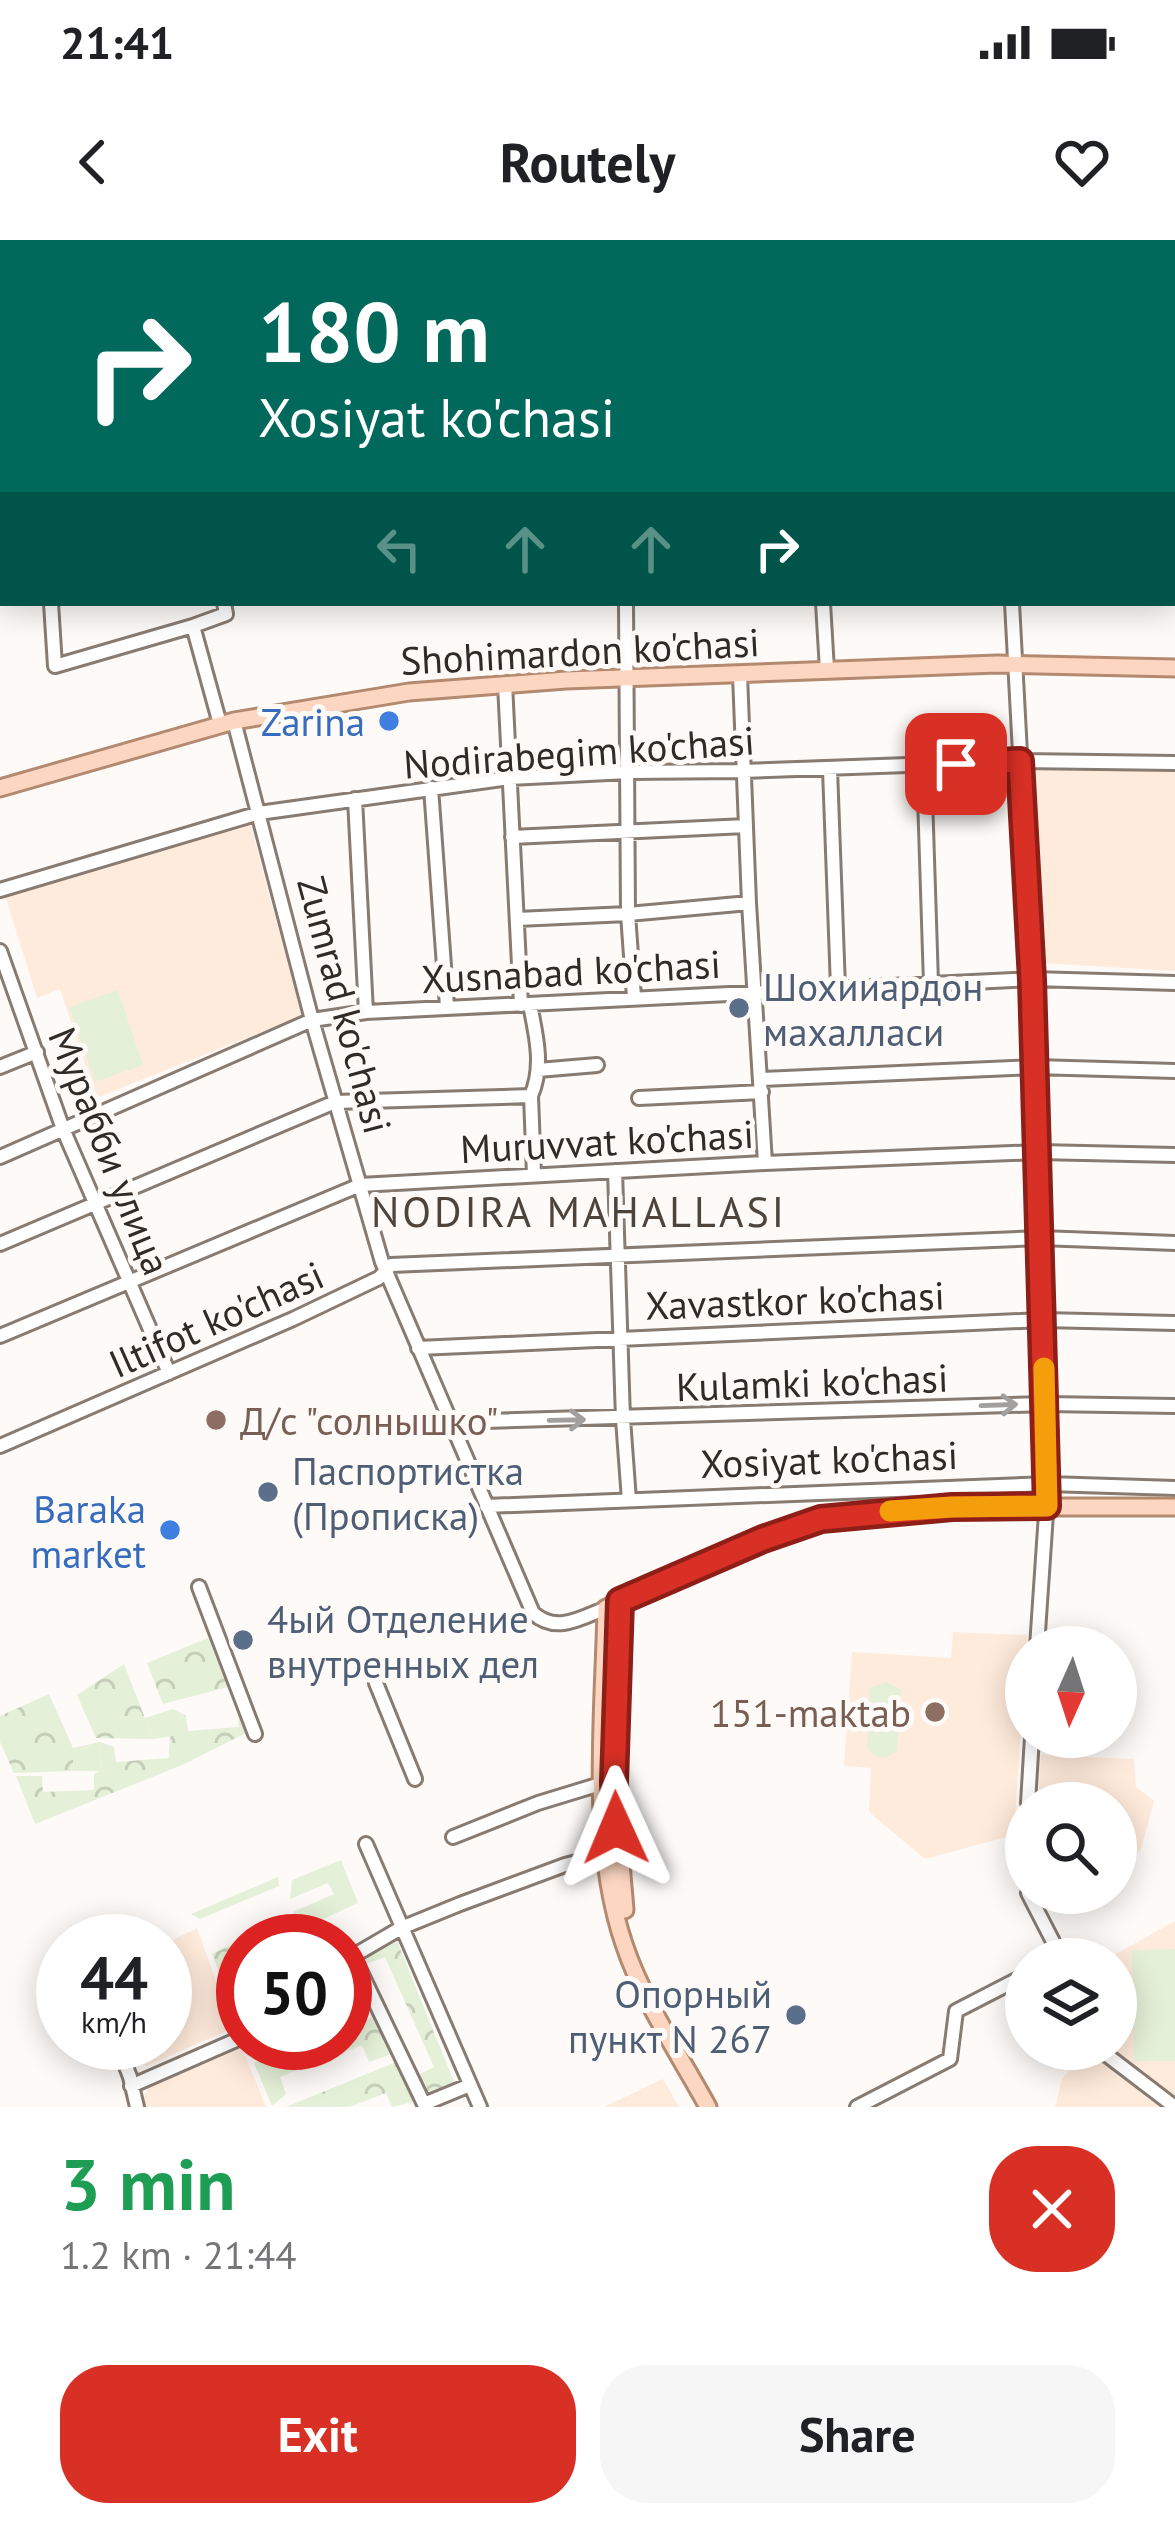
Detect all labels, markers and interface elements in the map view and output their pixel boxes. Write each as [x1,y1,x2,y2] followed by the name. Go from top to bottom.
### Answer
[60,13,174,71] text: 21:41
[500,127,675,197] text: Routely
[60,129,126,195] icon: back
[1049,129,1115,195] icon: heart
[258,276,490,385] text: 180 m
[60,288,216,444] icon: right
[258,382,615,452] text: Xosiyat ko'chasi
[366,516,432,582] icon: left
[492,516,558,582] icon: ahead
[618,516,684,582] icon: ahead
[744,516,810,582] icon: right
[399,616,761,686] street label: Shohimardon ko'chasi
[261,696,365,747] place label: Zarina
[376,708,402,734] marker: Zarina
[905,713,1007,815] pin
[402,714,756,790] street label: Nodirabegim ko'chasi
[923,731,989,797] icon: arrive
[286,871,404,1139] street label: Zumrad ko'chasi
[420,938,722,1004] street label: Xusnabad ko'chasi
[763,961,983,1057] place label: Шохииардон махалласи
[726,995,752,1021] marker: Шохииардон махалласи
[37,1020,183,1282] street label: Мурабби улица
[459,1108,755,1174] street label: Muruvvat ko'chasi
[371,1184,787,1239] district label: NODIRA MAHALLASI
[101,1249,331,1389] street label: Iltifot ko'chasi
[644,1269,946,1331] street label: Xavastkor ko'chasi
[675,1352,949,1412] street label: Kulamki ko'chasi
[979,1394,1018,1417] one-way arrow
[240,1395,499,1446] place label: Д/с "солнышко"
[203,1407,229,1433] marker: Д/с "солнышко"
[547,1409,586,1431] one-way arrow
[699,1429,959,1489] street label: Xosiyat ko'chasi
[292,1445,524,1541] place label: Паспортистка (Прописка)
[255,1479,281,1505] marker: Паспортистка (Прописка)
[30,1483,146,1579] place label: Baraka market
[157,1517,183,1543] marker: Baraka market
[267,1593,539,1689] place label: 4ый Отделение внутренных дел
[1005,1626,1137,1758] north arrow
[1005,1626,1137,2070] map controls
[230,1627,256,1653] marker: 4ый Отделение внутренных дел
[710,1687,911,1738] place label: 151-maktab
[922,1699,948,1725] marker: 151-maktab
[553,1765,679,1891] position arrow
[1005,1782,1137,1914] button: search
[216,1914,372,2070] speed limit sign: 50
[80,1938,148,2016] text: 44
[1005,1938,1137,2070] button: layers
[568,1968,772,2064] place label: Опорный пункт N 267
[81,2002,147,2041] text: km/h
[783,2002,809,2028] marker: Опорный пункт N 267
[60,2137,236,2230] text: 3 min
[989,2146,1115,2272] button: close
[60,2229,296,2280] text: 1.2 km · 21:44
[60,2365,576,2503] button: Exit
[600,2365,1115,2503] button: Share

